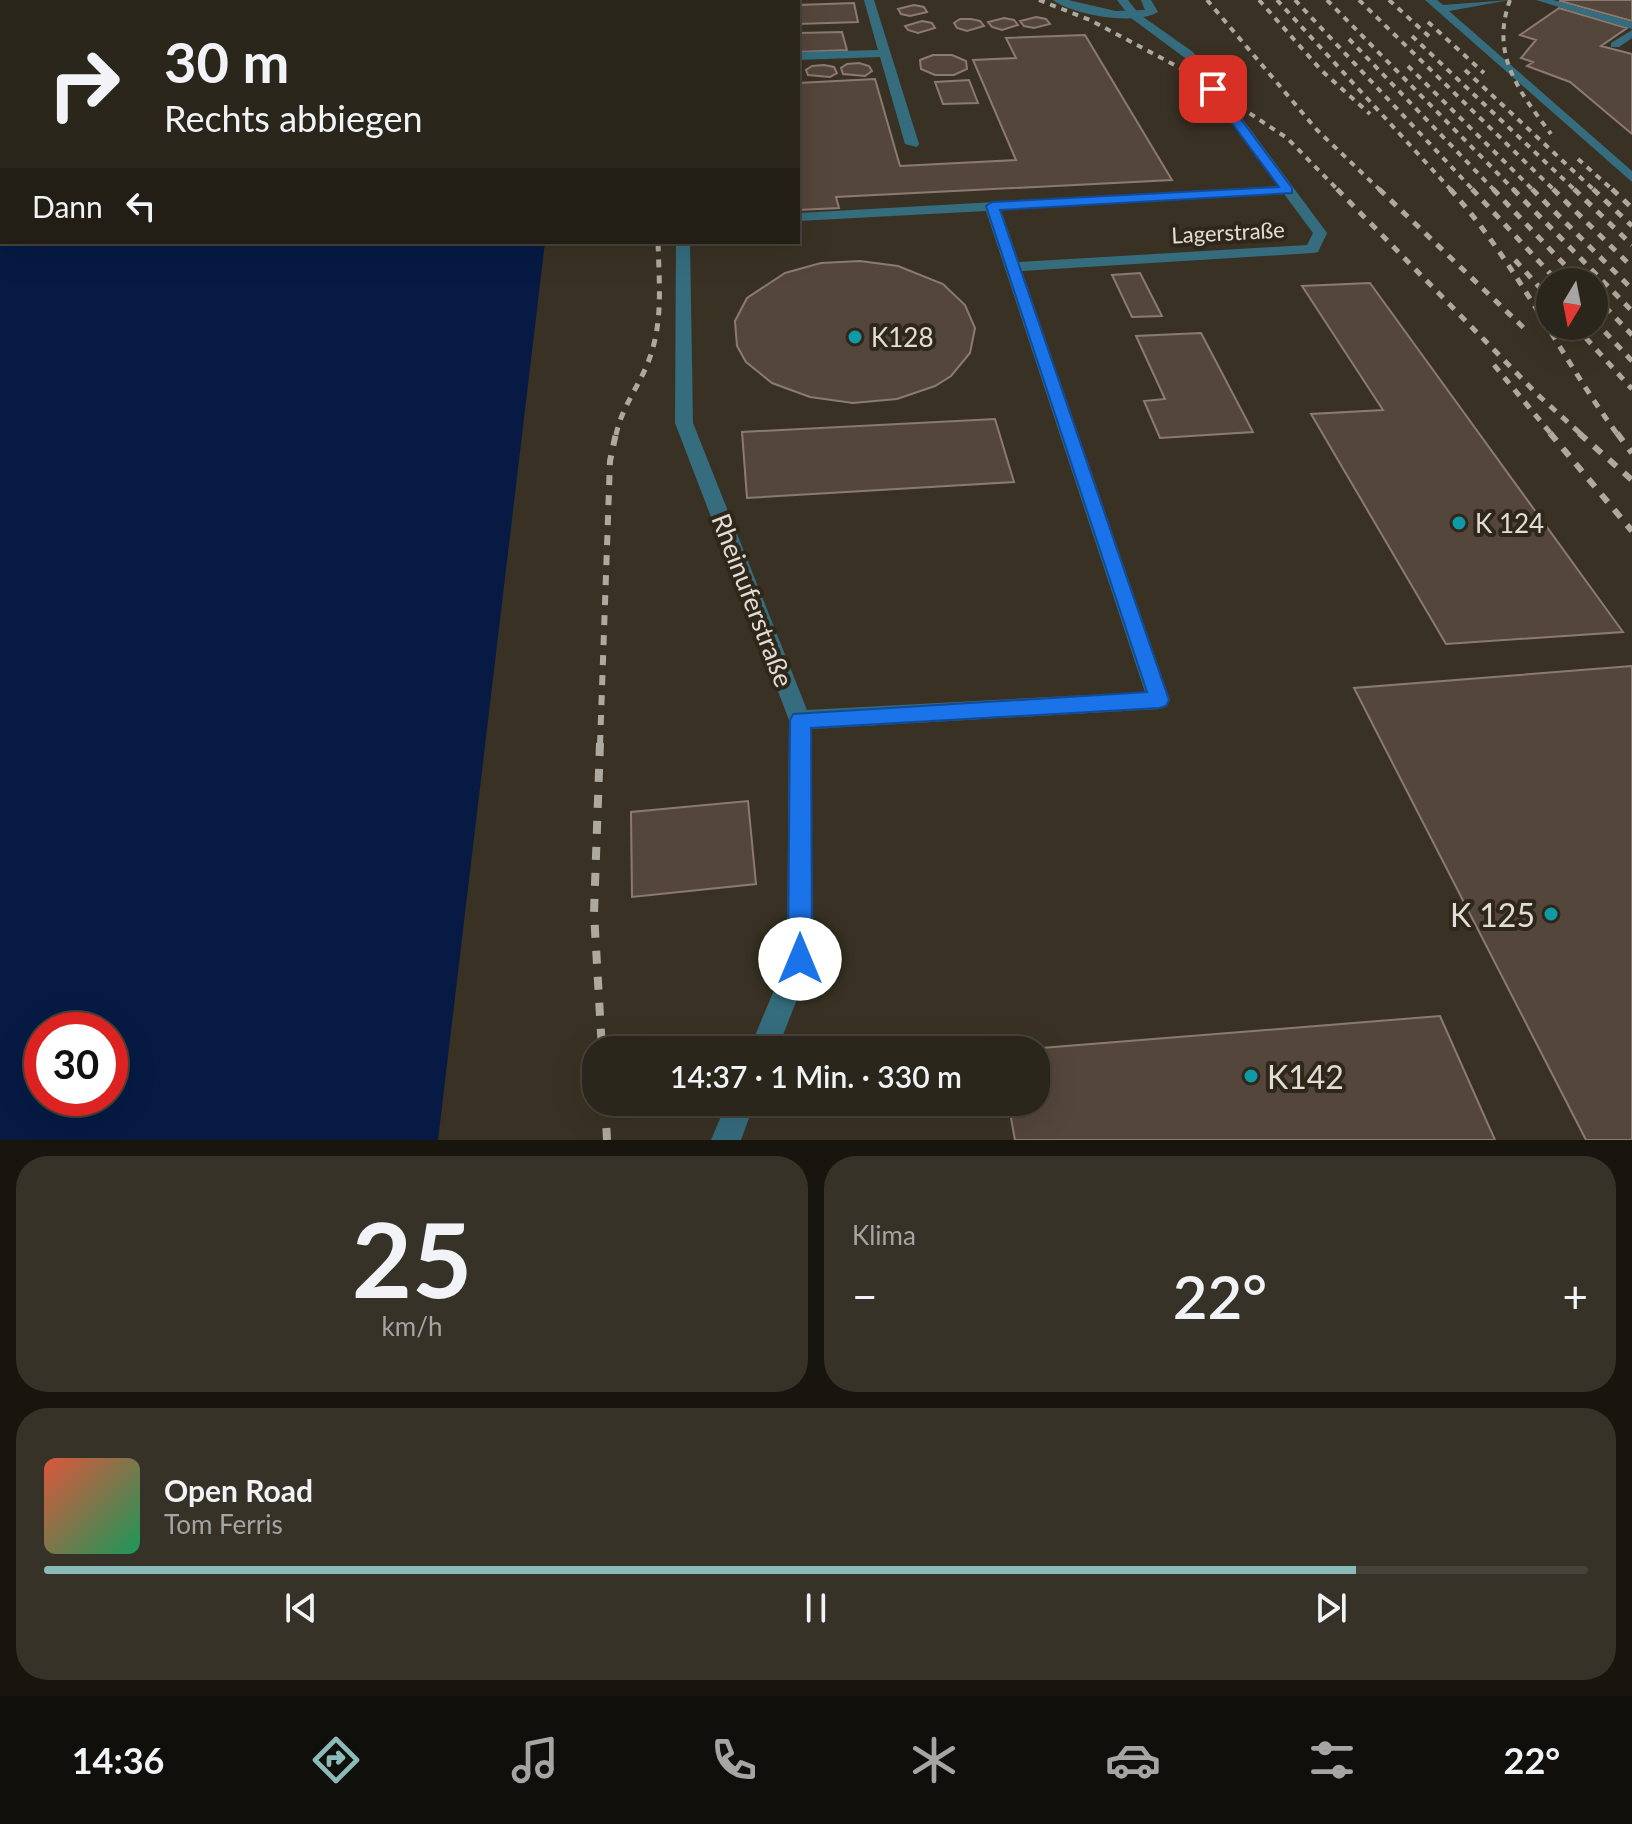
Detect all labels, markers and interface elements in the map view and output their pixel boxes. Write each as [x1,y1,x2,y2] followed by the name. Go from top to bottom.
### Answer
[164,28,289,95] text: 30 m
[32,32,136,136] icon: right
[1179,55,1247,123] pin
[1191,67,1235,111] icon: arrive
[164,96,423,140] text: Rechts abbiegen
[119,184,163,228] icon: left
[32,188,103,224] text: Dann
[1171,216,1285,248] street label: Lagerstraße
[1536,268,1608,340] north arrow
[1536,268,1608,340] map controls
[871,321,933,353] place label: K128
[846,328,864,346] marker: K128
[1475,507,1544,539] place label: K 124
[705,509,801,691] street label: Rheinuferstraße
[1450,514,1468,532] marker: K 124
[1450,895,1535,934] place label: K 125
[1542,905,1560,923] marker: K 125
[758,917,842,1001] position arrow
[24,1012,128,1116] speed limit sign: 30
[1267,1057,1344,1096] place label: K142
[670,1058,962,1094] text: 14:37 · 1 Min. · 330 m
[1242,1067,1260,1085] marker: K142
[352,1195,472,1320] text: 25
[852,1219,916,1251] text: Klima
[1173,1260,1267,1332] text: 22°
[852,1270,878,1322] text: −
[1562,1270,1588,1322] text: +
[382,1310,442,1342] text: km/h
[164,1472,313,1508] text: Open Road
[164,1508,283,1540] text: Tom Ferris
[279,1586,323,1630] icon: previous
[794,1586,838,1630] icon: pause
[1309,1586,1353,1630] icon: next
[308,1732,364,1788] icon: directions
[507,1732,563,1788] icon: music
[706,1732,762,1788] icon: phone
[906,1732,962,1788] icon: climate
[1105,1732,1161,1788] icon: car
[1304,1732,1360,1788] icon: filters
[72,1738,164,1782] text: 14:36
[1504,1738,1560,1782] text: 22°

